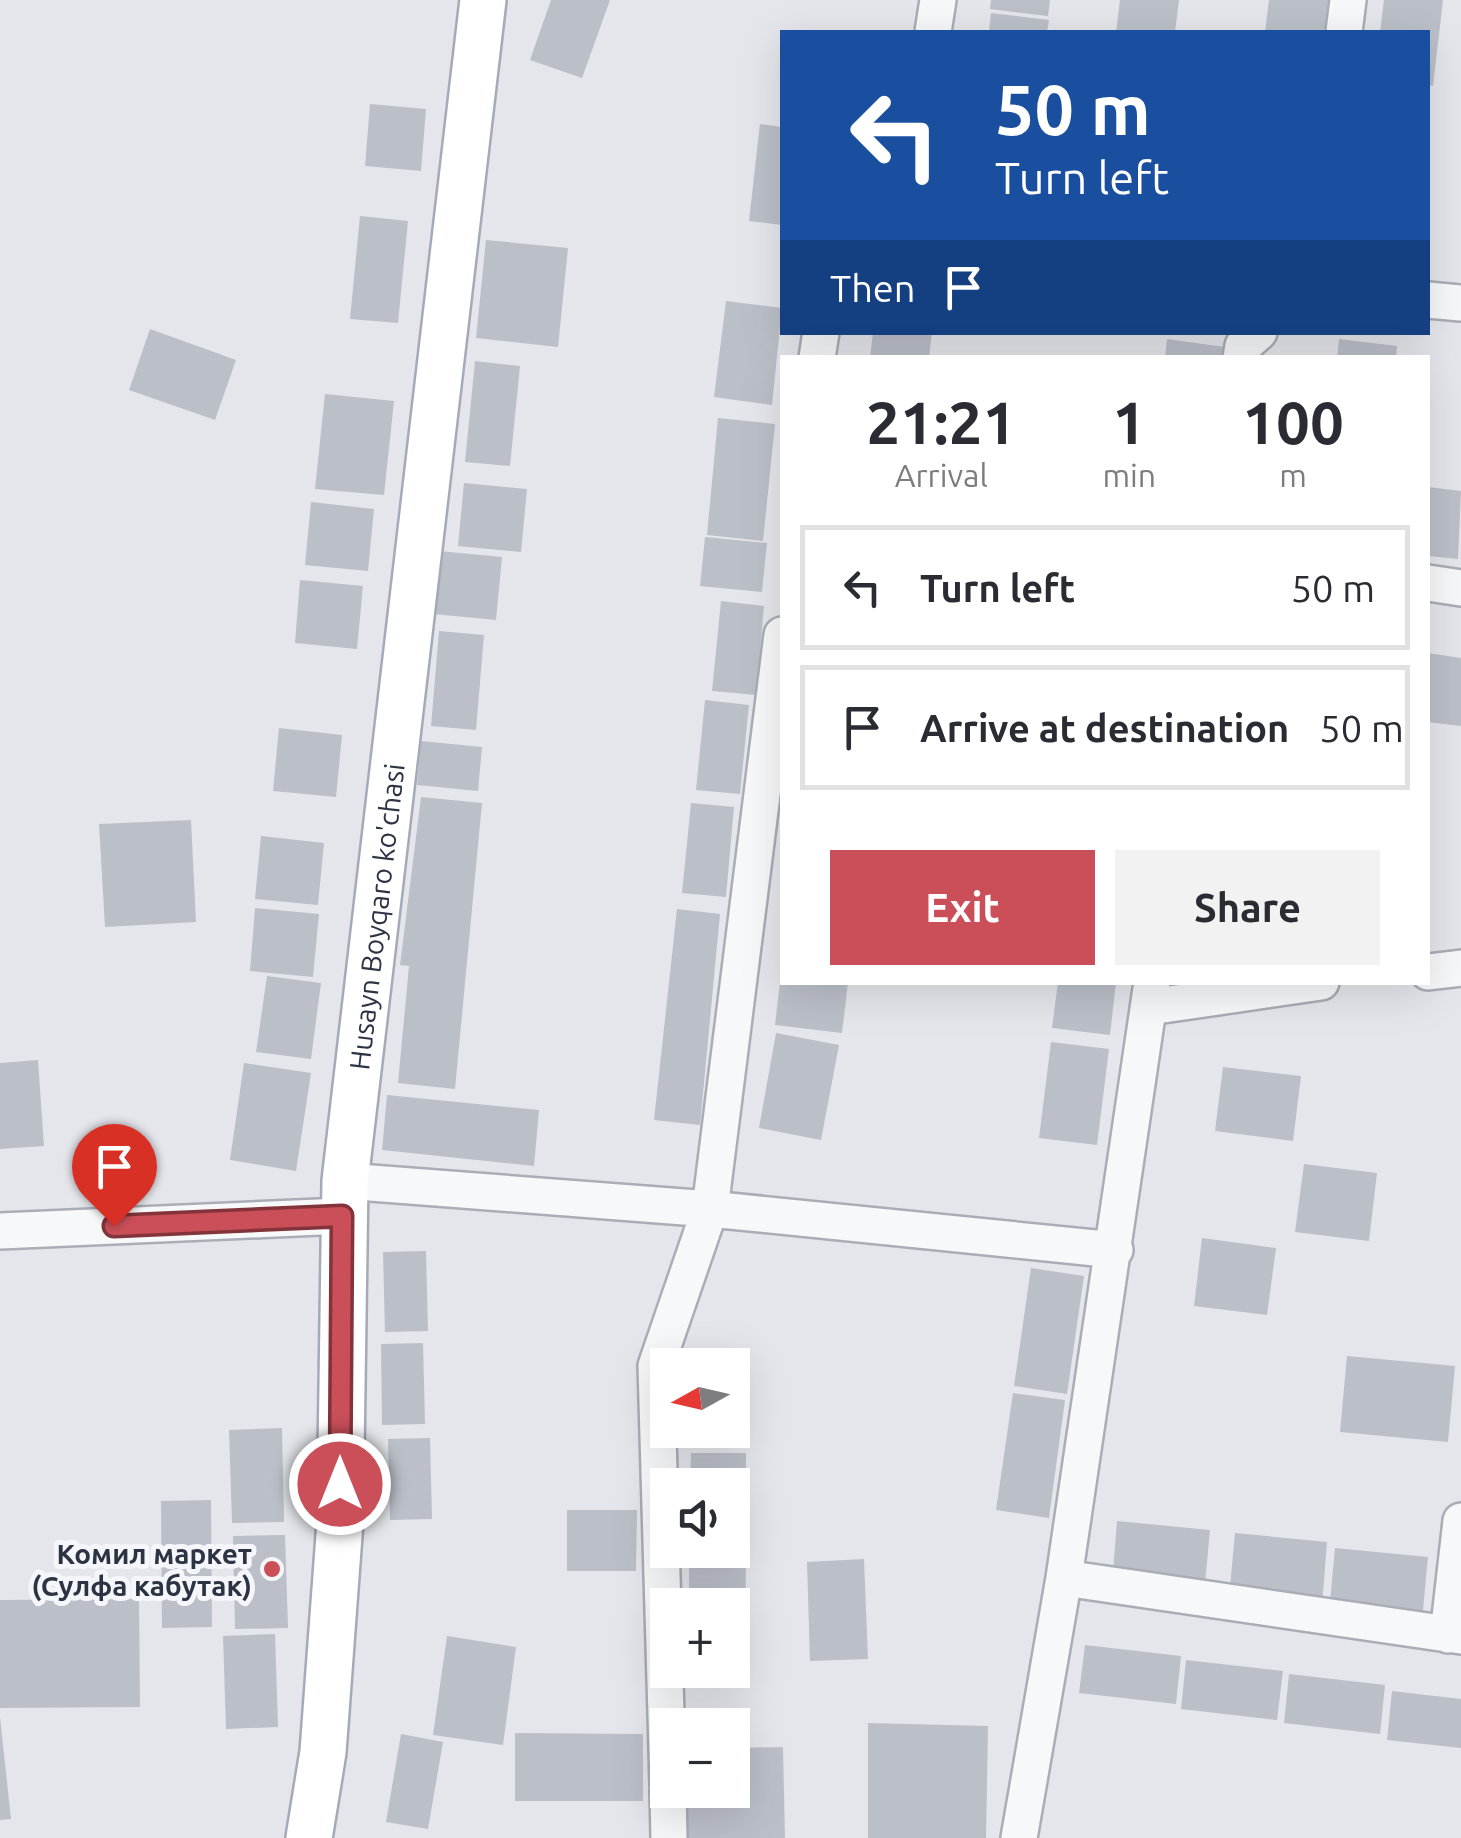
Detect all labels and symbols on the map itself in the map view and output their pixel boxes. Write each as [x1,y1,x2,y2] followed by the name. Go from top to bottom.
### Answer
[343,762,409,1072] street label: Husayn Boyqaro ko'chasi
[72,1124,157,1227] pin
[650,1348,750,1448] north arrow
[288,1432,392,1536] position arrow
[32,1538,252,1602] place label: Комил маркет (Сулфа кабутак)
[261,1558,283,1580] marker: Комил маркет (Сулфа кабутак)

